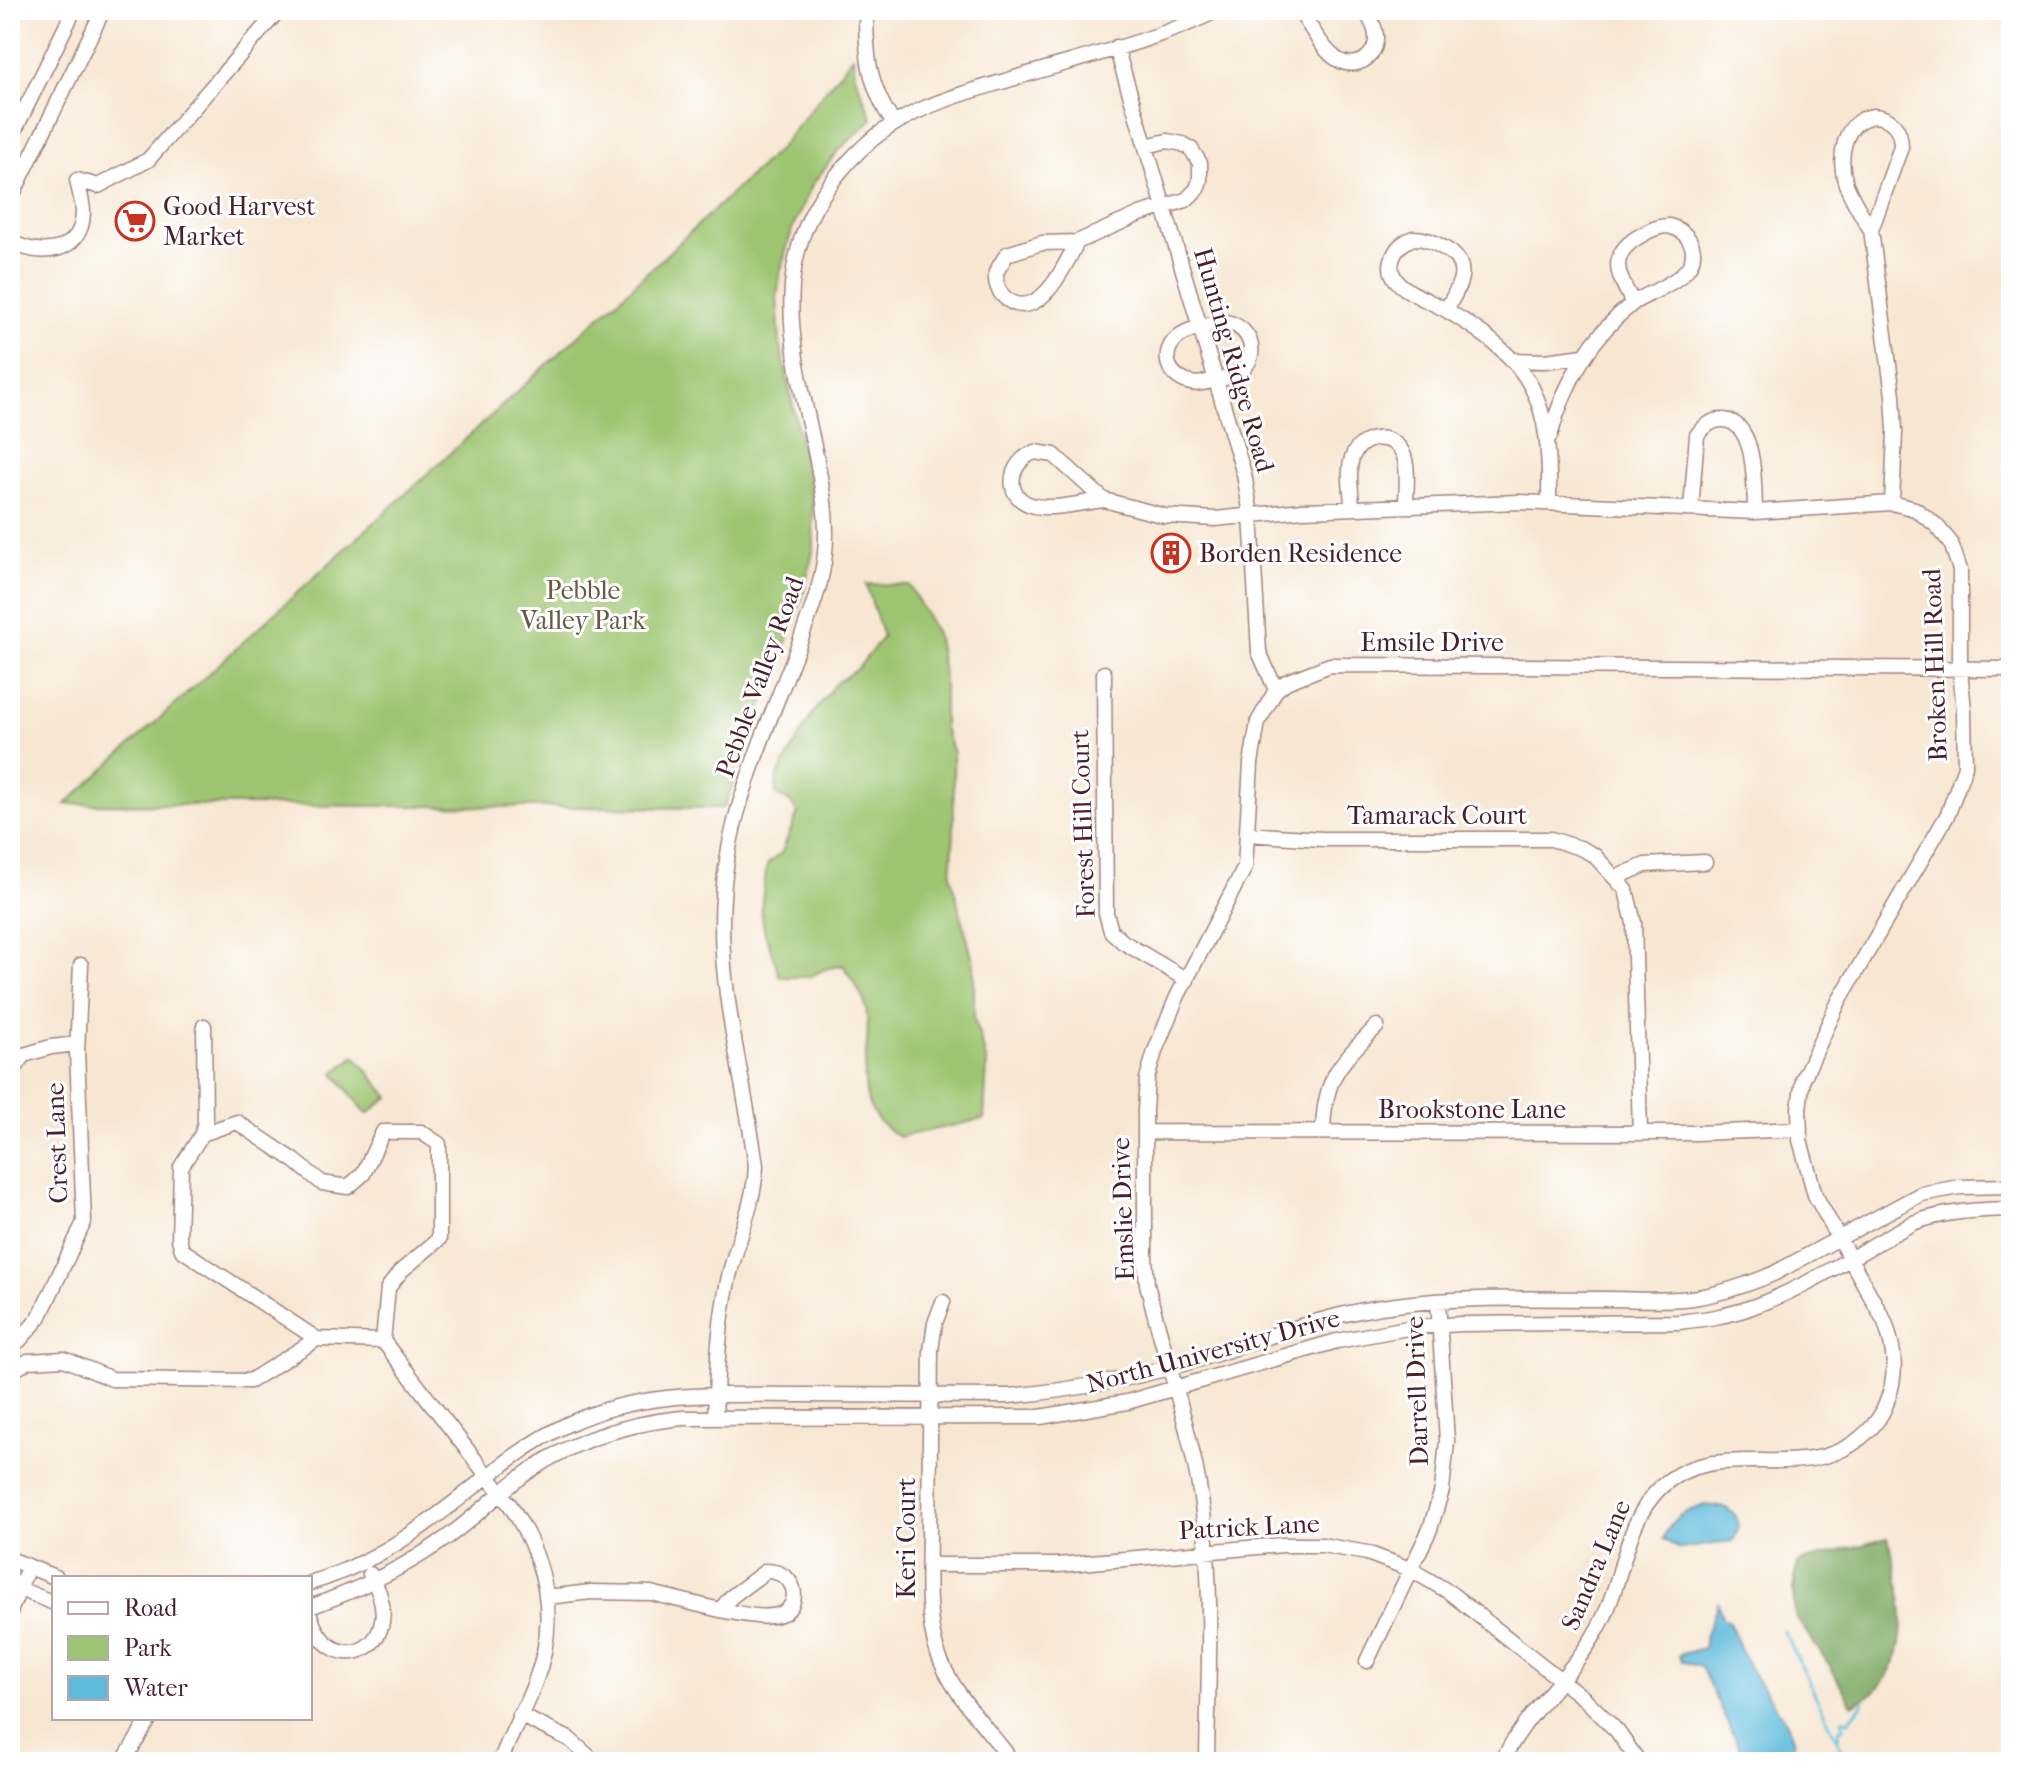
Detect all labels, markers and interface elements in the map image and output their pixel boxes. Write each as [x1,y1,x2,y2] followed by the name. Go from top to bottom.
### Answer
[163,191,316,252] place label: Good Harvest Market
[114,200,156,242] supermarket icon: Good Harvest Market
[1187,244,1281,477] street label: Hunting Ridge Road
[1150,532,1192,574] building icon: Borden Residence
[1199,538,1402,569] place label: Borden Residence
[1916,567,1954,762] street label: Broken Hill Road
[709,572,811,782] street label: Pebble Valley Road
[519,575,646,636] park label: Pebble Valley Park
[1360,627,1504,658] street label: Emsile Drive
[1064,728,1102,919] street label: Forest Hill Court
[1347,800,1528,831] street label: Tamarack Court
[39,1082,75,1204] street label: Crest Lane
[1378,1094,1566,1125] street label: Brookstone Lane
[1105,1137,1141,1281] street label: Emslie Drive
[1083,1302,1343,1400] street label: North University Drive
[1399,1315,1435,1467] street label: Darrell Drive
[891,1477,922,1599] street label: Keri Court
[1555,1495,1637,1635] street label: Sandra Lane
[1178,1508,1320,1546] street label: Patrick Lane
[52,1576,312,1720] legend
[124,1594,178,1622] text: Road
[124,1634,172,1662] text: Park
[123,1674,188,1702] text: Water

